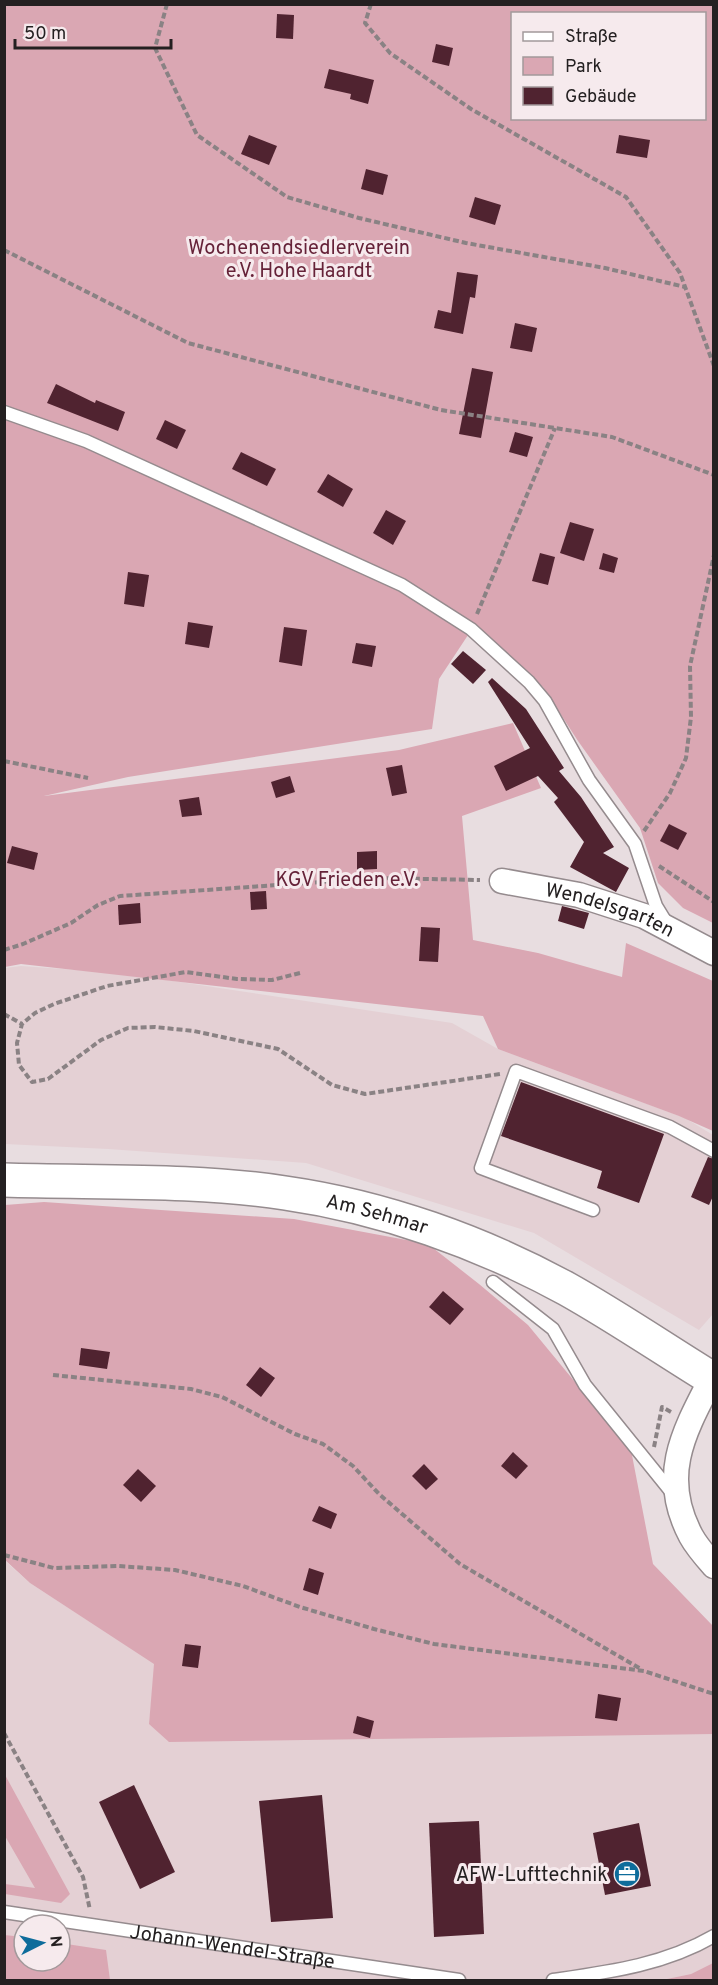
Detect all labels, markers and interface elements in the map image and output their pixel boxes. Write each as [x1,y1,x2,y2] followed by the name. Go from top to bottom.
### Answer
[15,12,171,50] scale bar
[511,12,706,120] legend
[24,23,66,46] text: 50 m
[565,26,617,49] text: Straße
[565,56,602,79] text: Park
[565,86,637,109] text: Gebäude
[188,236,410,285] park label: Wochenendsiedlerverein e.V. Hohe Haardt
[275,868,419,894] park label: KGV Frieden e.V.
[543,878,678,945] street label: Wendelsgarten
[323,1189,431,1242] street label: Am Sehmar
[612,1859,642,1889] office icon: AFW-Lufttechnik
[456,1863,608,1889] place label: AFW-Lufttechnik
[12,1913,72,1973] north arrow
[128,1920,336,1976] street label: Johann-Wendel-Straße
[44,1935,65,1948] text: N

